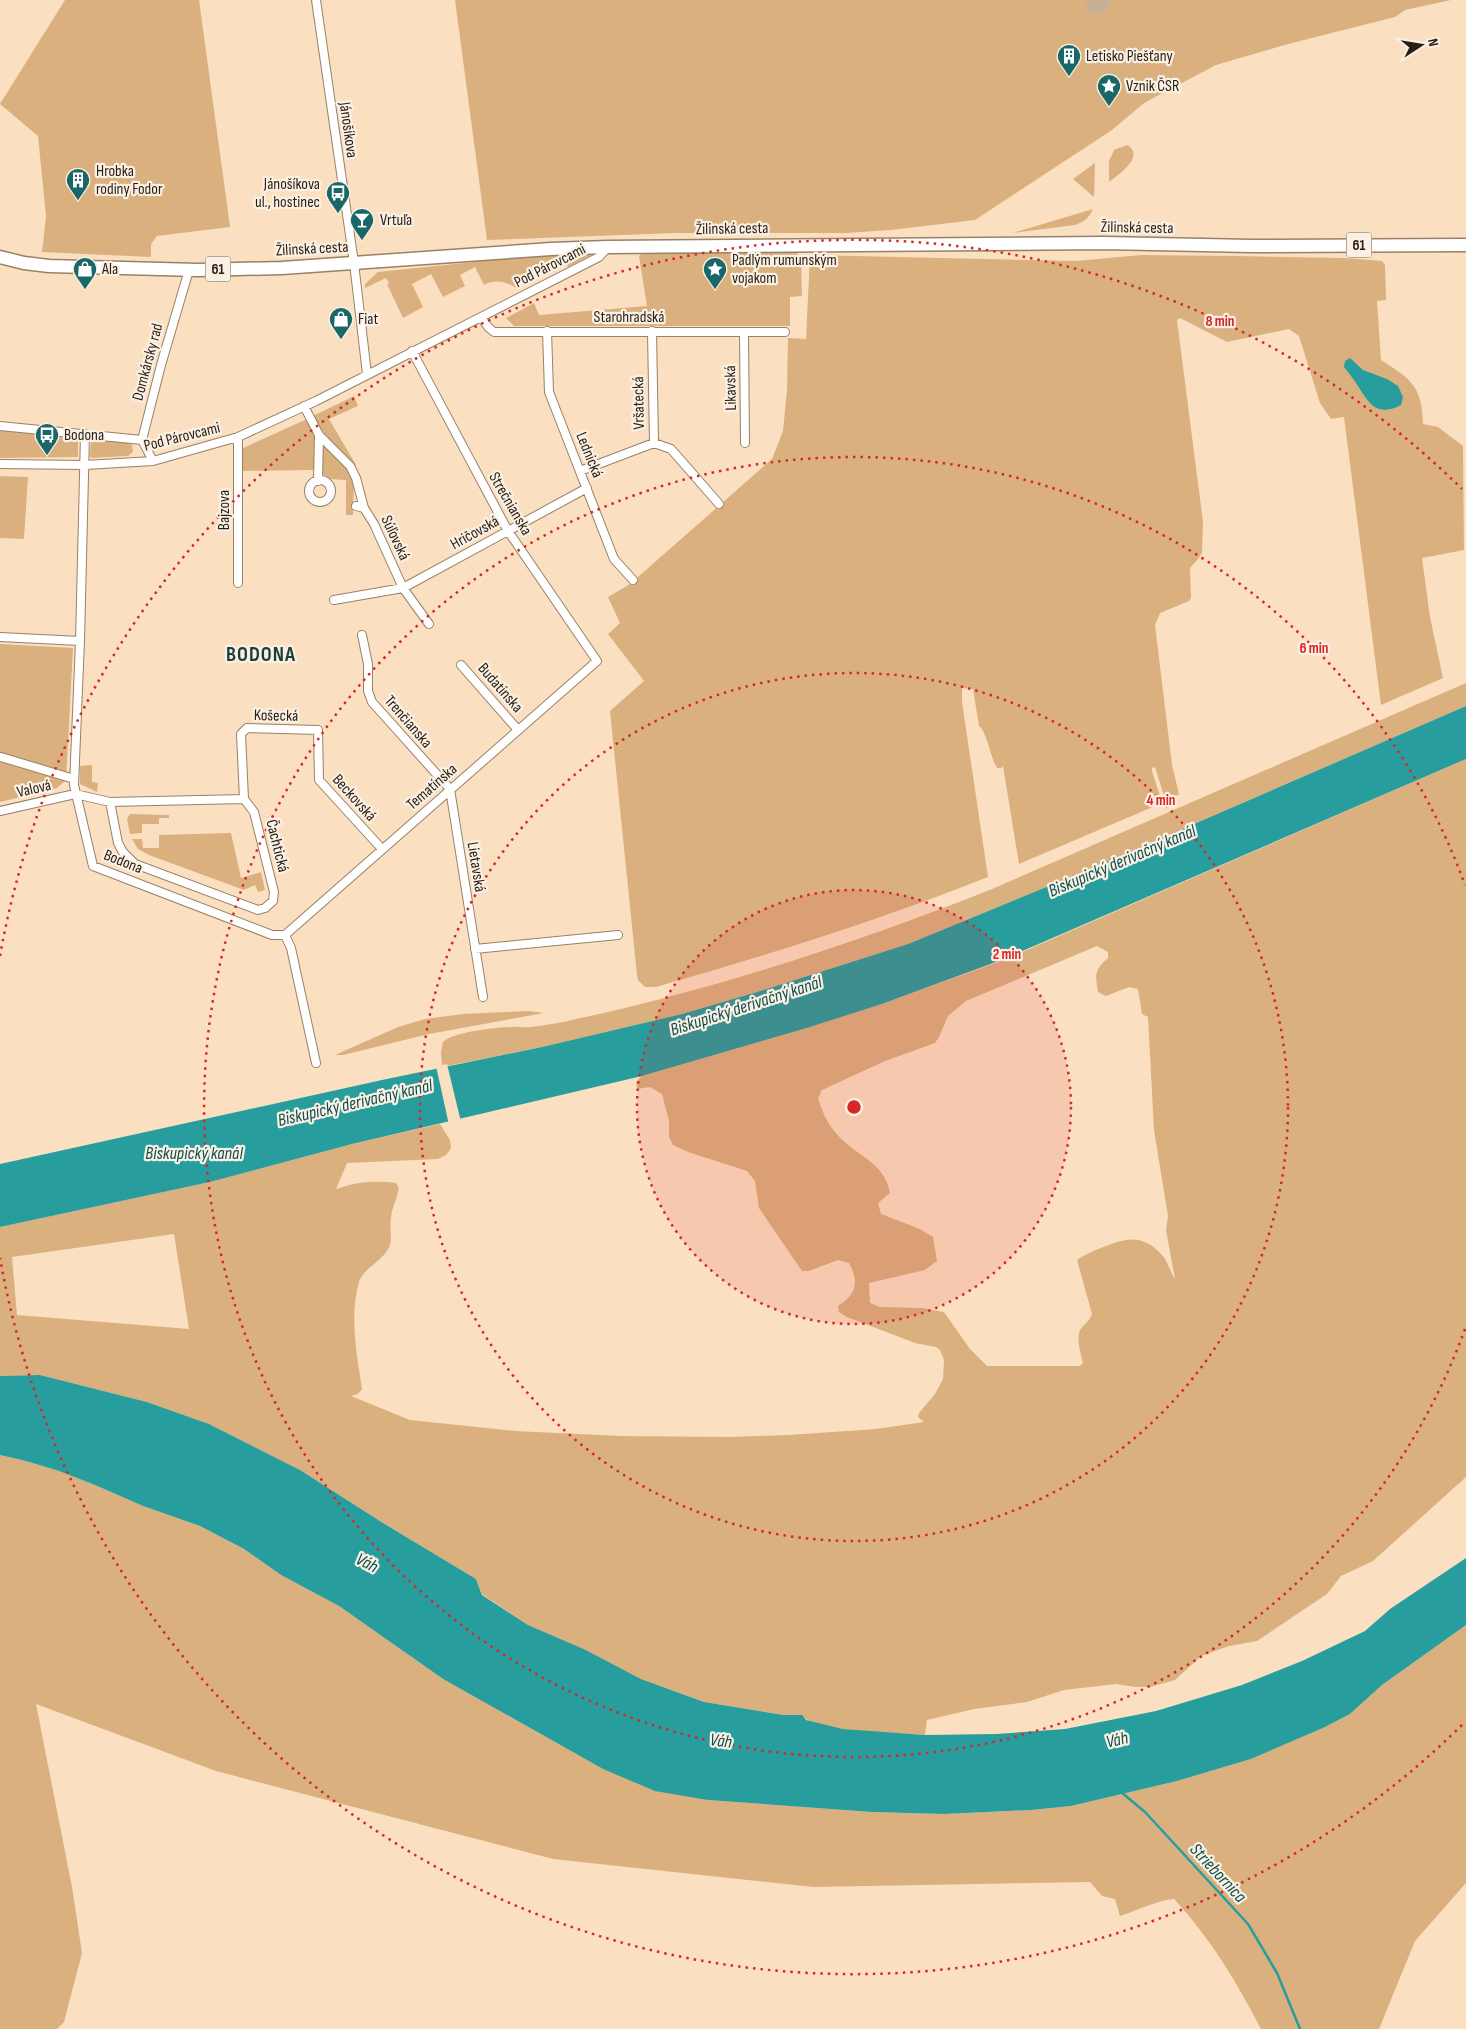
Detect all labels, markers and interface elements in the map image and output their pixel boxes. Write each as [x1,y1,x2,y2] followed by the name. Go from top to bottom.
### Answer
[1396,20,1446,70] north arrow
[1424,37,1442,48] text: N
[1056,43,1082,77] building icon: Letisko Piešťany
[1086,47,1173,66] place label: Letisko Piešťany
[1096,73,1122,107] place icon: Vznik ČSR
[1126,77,1179,96] place label: Vznik ČSR
[335,100,361,159] street label: Jánošíkova
[96,162,163,199] place label: Hrobka rodiny Fodor
[65,167,91,201] building icon: Hrobka rodiny Fodor
[255,175,320,212] place label: Jánošíkova ul., hostinec
[325,180,351,214] bus stop icon: Jánošíkova ul., hostinec
[349,207,375,241] bar icon: Vrtuľa
[380,211,412,230] place label: Vrtuľa
[1100,218,1174,238] street label: Žilinská cesta
[695,219,769,239] street label: Žilinská cesta
[1346,232,1372,258] road number: 61
[275,238,349,260] street label: Žilinská cesta
[511,240,589,292] street label: Pod Párovcami
[732,251,837,288] place label: Padlým rumunským vojakom
[72,256,98,290] shop icon: Ala
[206,256,230,282] road number: 61
[702,256,728,290] place icon: Padlým rumunským vojakom
[101,260,118,279] place label: Ala
[328,306,354,340] shop icon: Fiat
[594,308,664,327] street label: Starohradská
[358,310,378,329] place label: Fiat
[1205,312,1235,331] text: 8 min
[129,321,167,403] street label: Domkársky rad
[721,365,741,411] street label: Likavská
[629,376,649,430] street label: Vršatecká
[142,418,222,456] street label: Pod Párovcami
[34,422,60,456] bus stop icon: Bodona
[64,426,104,445] place label: Bodona
[571,429,607,481] street label: Lednická
[484,469,536,539] street label: Strečnianska
[215,490,234,530] street label: Bajzova
[447,512,503,554] street label: Hričovská
[376,513,414,563] street label: Súľovská
[1299,639,1329,658] text: 6 min
[226,642,296,667] district label: BODONA
[473,659,527,717] street label: Budatínska
[380,692,436,752] street label: Trenčianska
[254,706,298,726] street label: Košecká
[403,760,461,814] street label: Tematínska
[328,771,380,825] street label: Beckovská
[15,776,53,802] street label: Valová
[1147,791,1175,810] text: 4 min
[261,818,293,874] street label: Čachtická
[1045,820,1200,902] water label: Biskupický derivačný kanál
[463,841,489,893] street label: Lietavská
[101,846,145,878] street label: Bodona
[993,945,1021,964] text: 2 min
[668,971,825,1040] water label: Biskupický derivačný kanál
[276,1075,435,1131] water label: Biskupický derivačný kanál
[845,1098,863,1116] centre of rings
[145,1143,243,1164] water label: Biskupický kanál
[352,1549,382,1578] water label: Váh
[1104,1727,1131,1753] water label: Váh
[709,1729,734,1753] water label: Váh
[1185,1839,1251,1907] water label: Striebornica

